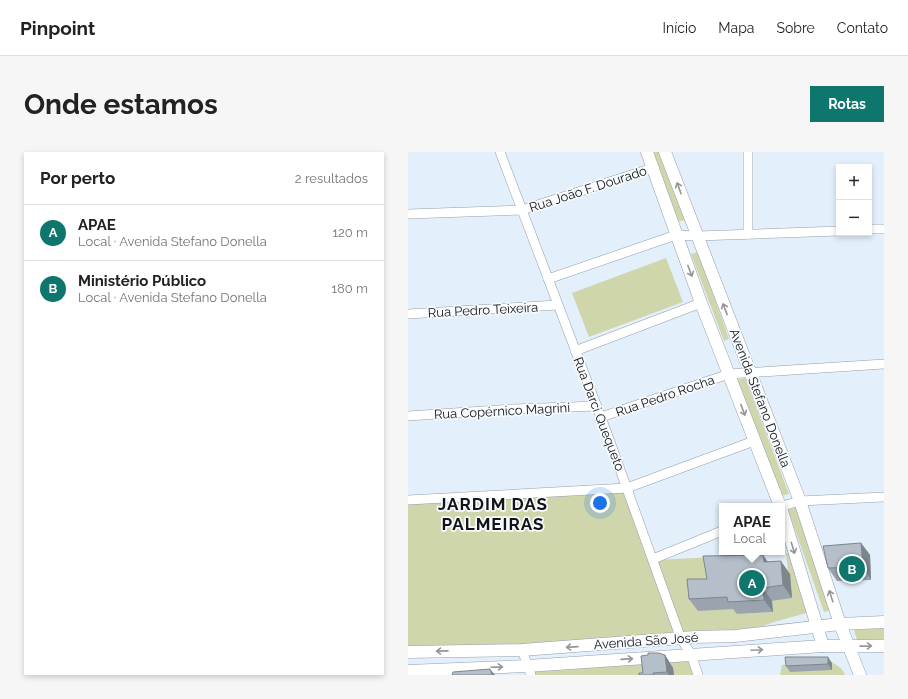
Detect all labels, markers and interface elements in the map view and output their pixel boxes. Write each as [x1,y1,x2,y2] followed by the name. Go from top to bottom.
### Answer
[20,17,95,39] text: Pinpoint
[663,20,696,36] text: Início
[718,20,754,36] text: Mapa
[776,20,815,36] text: Sobre
[837,20,888,36] text: Contato
[810,86,884,122] button: Rotas
[24,88,218,121] text: Onde estamos
[527,163,649,215] street label: Rua João F. Dourado
[836,164,872,236] map controls
[836,164,872,200] button: +
[40,168,115,188] text: Por perto
[295,171,368,186] text: 2 resultados
[674,182,682,194] one-way arrow
[836,200,872,236] button: −
[78,216,116,234] text: APAE
[49,225,57,240] text: A
[332,225,368,240] text: 120 m
[78,234,267,249] text: Local · Avenida Stefano Donella
[686,265,694,277] one-way arrow
[78,272,206,290] text: Ministério Público
[49,281,57,296] text: B
[332,281,368,296] text: 180 m
[78,290,267,305] text: Local · Avenida Stefano Donella
[427,300,539,320] street label: Rua Pedro Teixeira
[721,304,729,316] one-way arrow
[727,326,793,470] street label: Avenida Stefano Donella
[570,355,628,473] street label: Rua Darci Quequeto
[614,372,716,420] street label: Rua Pedro Rocha
[434,400,570,422] street label: Rua Copérnico Magrini
[739,404,747,416] one-way arrow
[590,493,610,513] your location
[438,494,548,534] district label: JARDIM DAS PALMEIRAS
[719,503,785,555] popup
[733,513,771,531] text: APAE
[733,531,766,546] text: Local
[790,542,797,555] one-way arrow
[839,554,865,584] pin: B
[739,568,765,598] pin: A
[827,590,834,603] one-way arrow
[593,630,699,652] street label: Avenida São José
[859,642,872,650] one-way arrow
[566,643,579,650] one-way arrow
[436,647,449,655] one-way arrow
[750,647,763,654] one-way arrow
[620,656,633,663] one-way arrow
[490,664,503,671] one-way arrow

